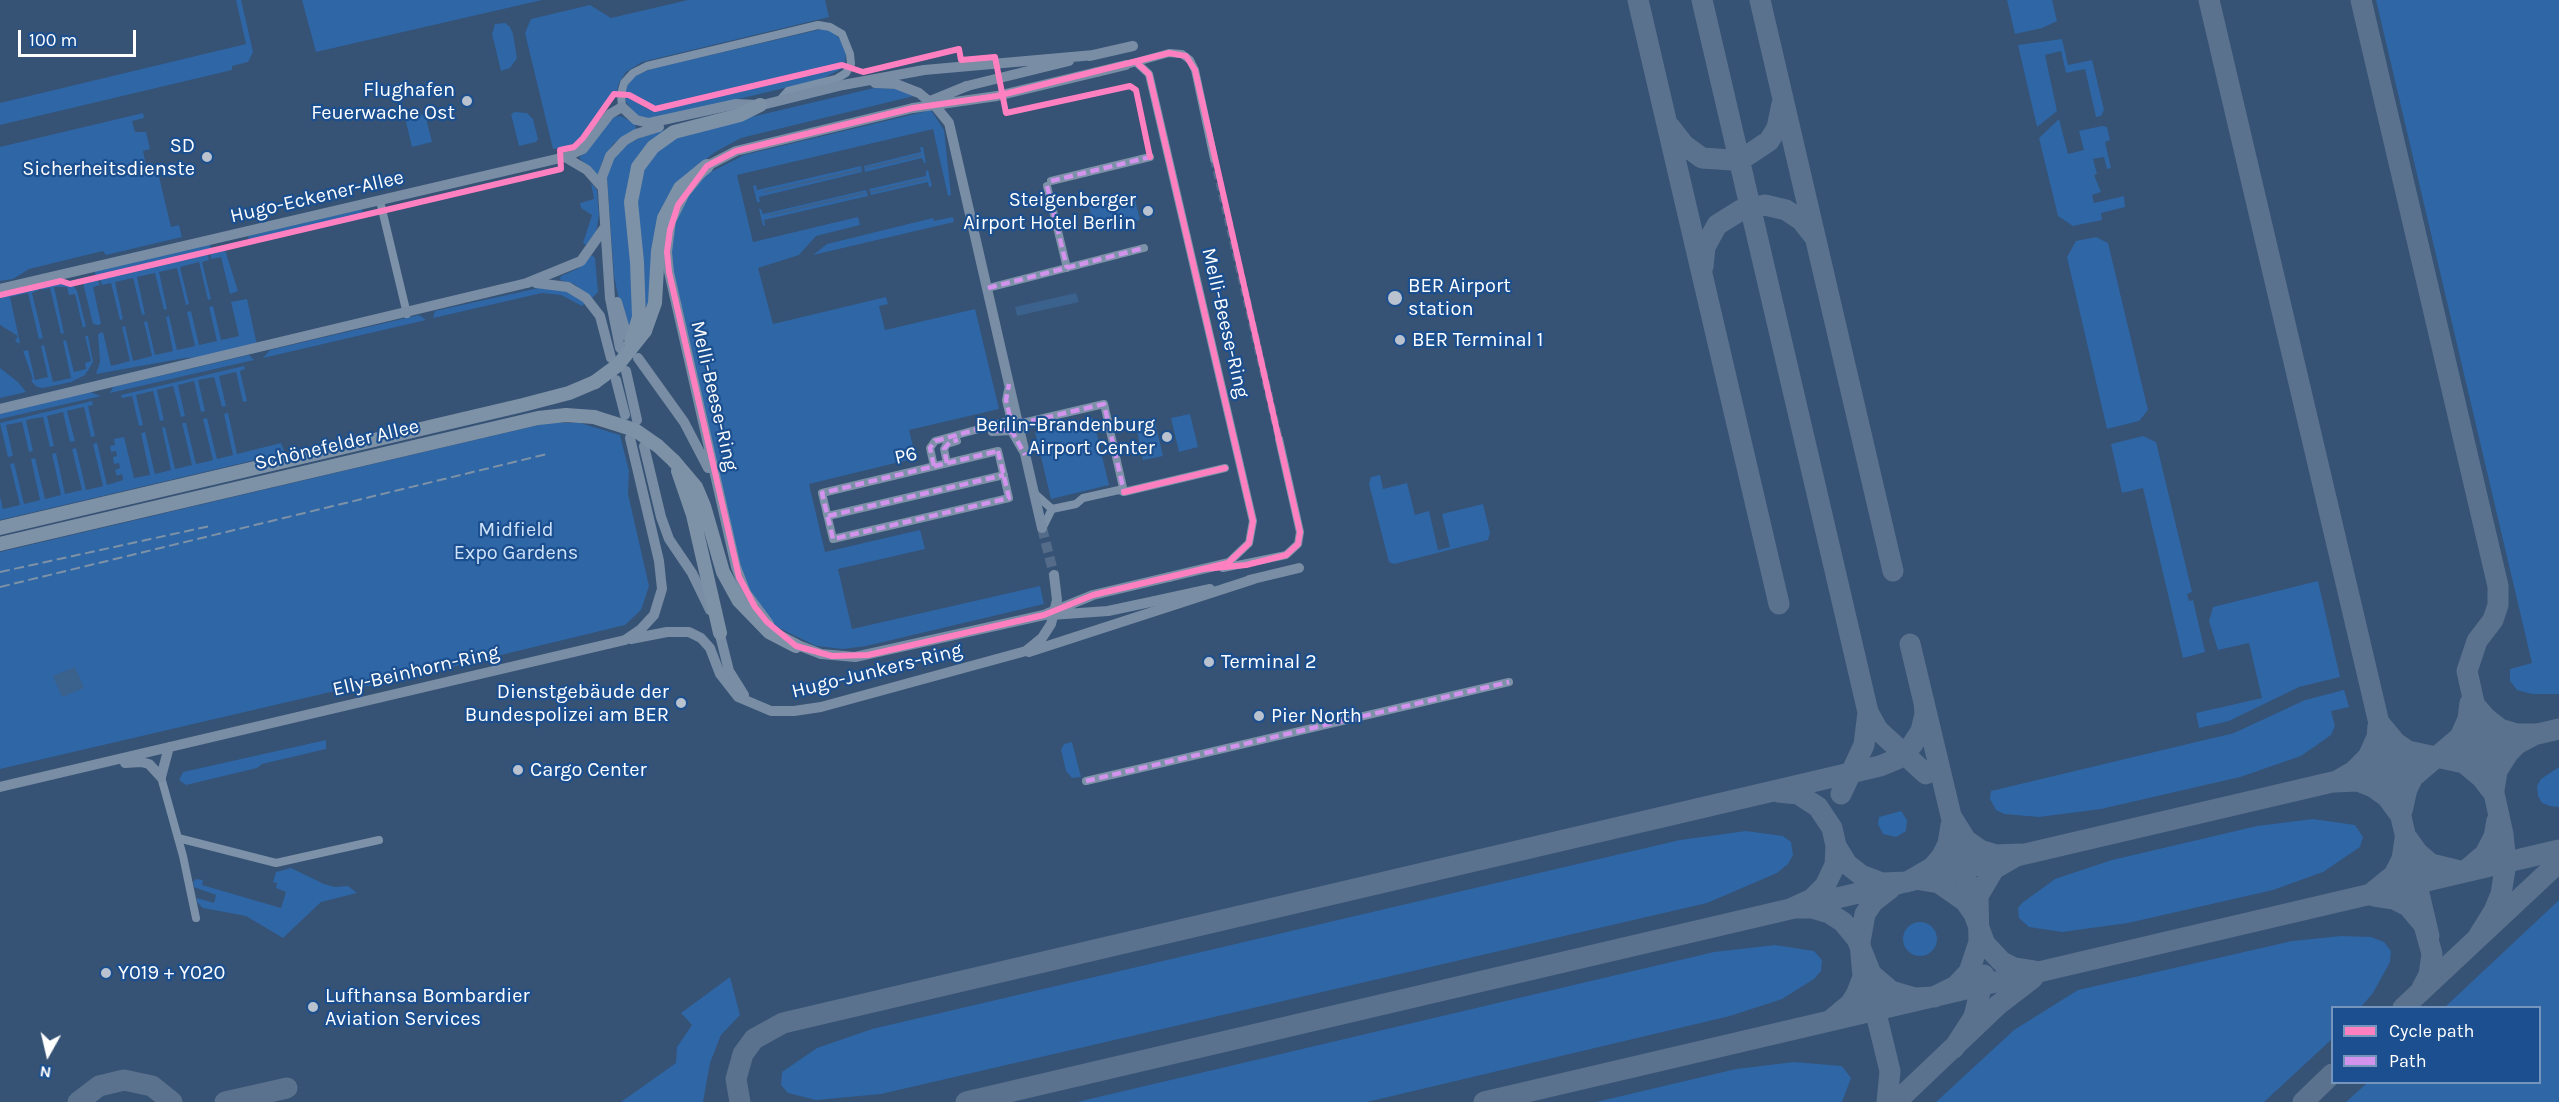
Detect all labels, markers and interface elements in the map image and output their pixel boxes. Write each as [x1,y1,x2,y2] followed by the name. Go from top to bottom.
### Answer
[21,18,140,56] scale bar
[29,29,77,51] text: 100 m
[311,78,455,125] place label: Flughafen Feuerwache Ost
[460,94,474,108] marker: Flughafen Feuerwache Ost
[22,134,195,181] place label: SD Sicherheitsdienste
[200,150,214,164] marker: SD Sicherheitsdienste
[228,165,406,229] street label: Hugo-Eckener-Allee
[963,188,1136,235] place label: Steigenberger Airport Hotel Berlin
[1141,204,1155,218] marker: Steigenberger Airport Hotel Berlin
[1196,245,1254,401] street label: Melli-Beese-Ring
[1408,274,1511,321] place label: BER Airport station
[1386,289,1404,307] marker: BER Airport station
[685,318,743,474] street label: Melli-Beese-Ring
[1412,328,1543,352] place label: BER Terminal 1
[1393,333,1407,347] marker: BER Terminal 1
[975,413,1155,460] place label: Berlin-Brandenburg Airport Center
[253,414,421,476] street label: Schönefelder Allee
[1160,430,1174,444] marker: Berlin-Brandenburg Airport Center
[892,442,920,470] street label: P6
[454,518,578,565] park label: Midfield Expo Gardens
[789,638,965,704] street label: Hugo-Junkers-Ring
[330,640,502,702] street label: Elly-Beinhorn-Ring
[1221,650,1317,674] place label: Terminal 2
[1202,655,1216,669] marker: Terminal 2
[465,680,669,727] place label: Dienstgebäude der Bundespolizei am BER
[674,696,688,710] marker: Dienstgebäude der Bundespolizei am BER
[1271,704,1362,728] place label: Pier North
[1252,709,1266,723] marker: Pier North
[530,758,647,782] place label: Cargo Center
[511,763,525,777] marker: Cargo Center
[118,961,225,985] place label: Y019 + Y020
[99,966,113,980] marker: Y019 + Y020
[325,984,530,1031] place label: Lufthansa Bombardier Aviation Services
[306,1000,320,1014] marker: Lufthansa Bombardier Aviation Services
[2331,1006,2541,1084] legend
[2389,1020,2474,1042] text: Cycle path
[18,1024,78,1084] north arrow
[2389,1050,2427,1072] text: Path
[38,1062,52,1083] text: N

